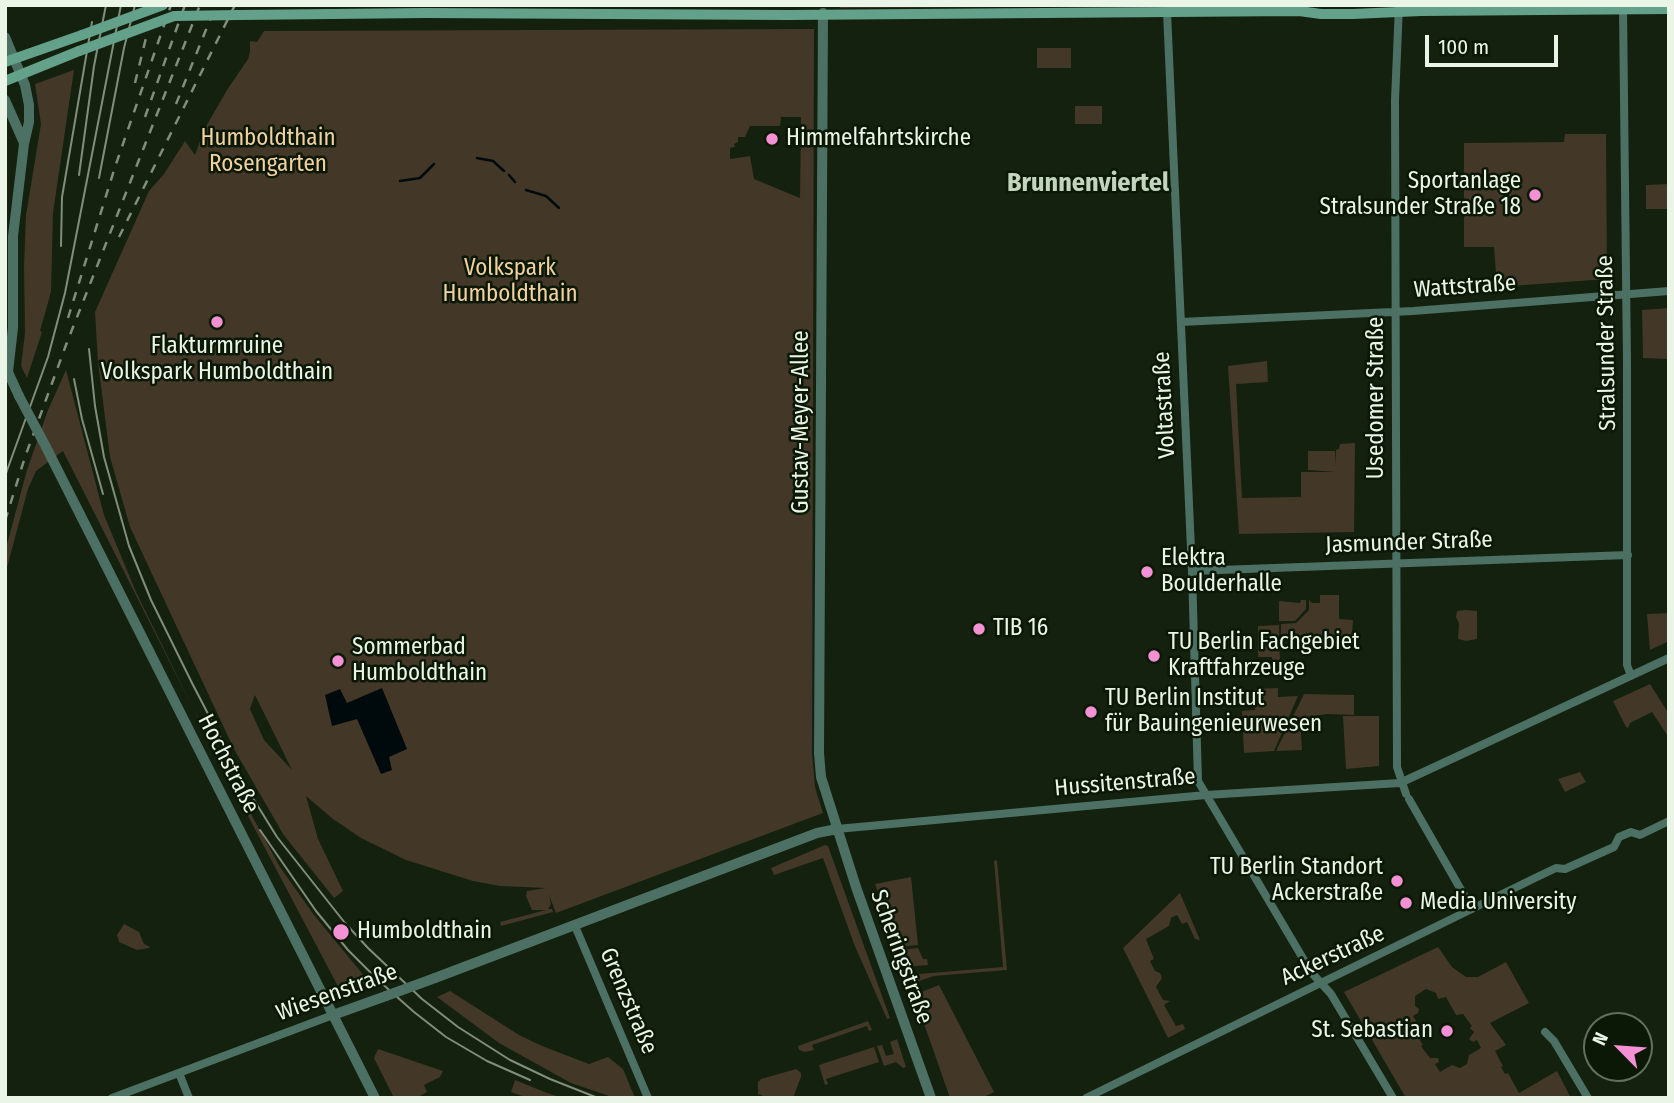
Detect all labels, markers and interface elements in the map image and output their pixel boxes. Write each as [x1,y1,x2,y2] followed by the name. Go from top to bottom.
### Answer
[1429,21,1562,65] scale bar
[1438,34,1489,60] text: 100 m
[200,125,336,179] park label: Humboldthain Rosengarten
[786,125,971,153] place label: Himmelfahrtskirche
[764,131,780,147] marker: Himmelfahrtskirche
[1007,168,1169,200] district label: Brunnenviertel
[1319,168,1521,222] place label: Sportanlage Stralsunder Straße 18
[1527,187,1543,203] marker: Sportanlage Stralsunder Straße 18
[442,255,578,309] park label: Volkspark Humboldthain
[1592,255,1622,431] street label: Stralsunder Straße
[1413,270,1517,304] street label: Wattstraße
[209,314,225,330] marker: Flakturmruine Volkspark Humboldthain
[1363,317,1391,479] street label: Usedomer Straße
[788,330,816,514] street label: Gustav-Meyer-Allee
[101,333,333,387] place label: Flakturmruine Volkspark Humboldthain
[1148,351,1182,459] street label: Voltastraße
[1325,526,1493,560] street label: Jasmunder Straße
[1161,545,1282,599] place label: Elektra Boulderhalle
[1139,564,1155,580] marker: Elektra Boulderhalle
[993,615,1048,643] place label: TIB 16
[971,621,987,637] marker: TIB 16
[1168,629,1360,683] place label: TU Berlin Fachgebiet Kraftfahrzeuge
[352,634,487,688] place label: Sommerbad Humboldthain
[1146,648,1162,664] marker: TU Berlin Fachgebiet Kraftfahrzeuge
[330,653,346,669] marker: Sommerbad Humboldthain
[1105,685,1322,739] place label: TU Berlin Institut für Bauingenieurwesen
[1083,704,1099,720] marker: TU Berlin Institut für Bauingenieurwesen
[191,710,265,818] street label: Hochstraße
[1053,763,1197,803] street label: Hussitenstraße
[1210,854,1383,908] place label: TU Berlin Standort Ackerstraße
[1389,873,1405,889] marker: TU Berlin Standort Ackerstraße
[864,886,938,1028] street label: Scheringstraße
[1420,889,1576,917] place label: Media University
[1398,895,1414,911] marker: Media University
[357,918,492,946] place label: Humboldthain
[1277,920,1389,992] street label: Ackerstraße
[331,922,351,942] marker: Humboldthain
[593,944,663,1058] street label: Grenzstraße
[272,958,402,1028] street label: Wiesenstraße
[1583,1012,1653,1082] north arrow
[1311,1017,1433,1045] place label: St. Sebastian
[1439,1023,1455,1039] marker: St. Sebastian
[1587,1029,1613,1049] text: N

